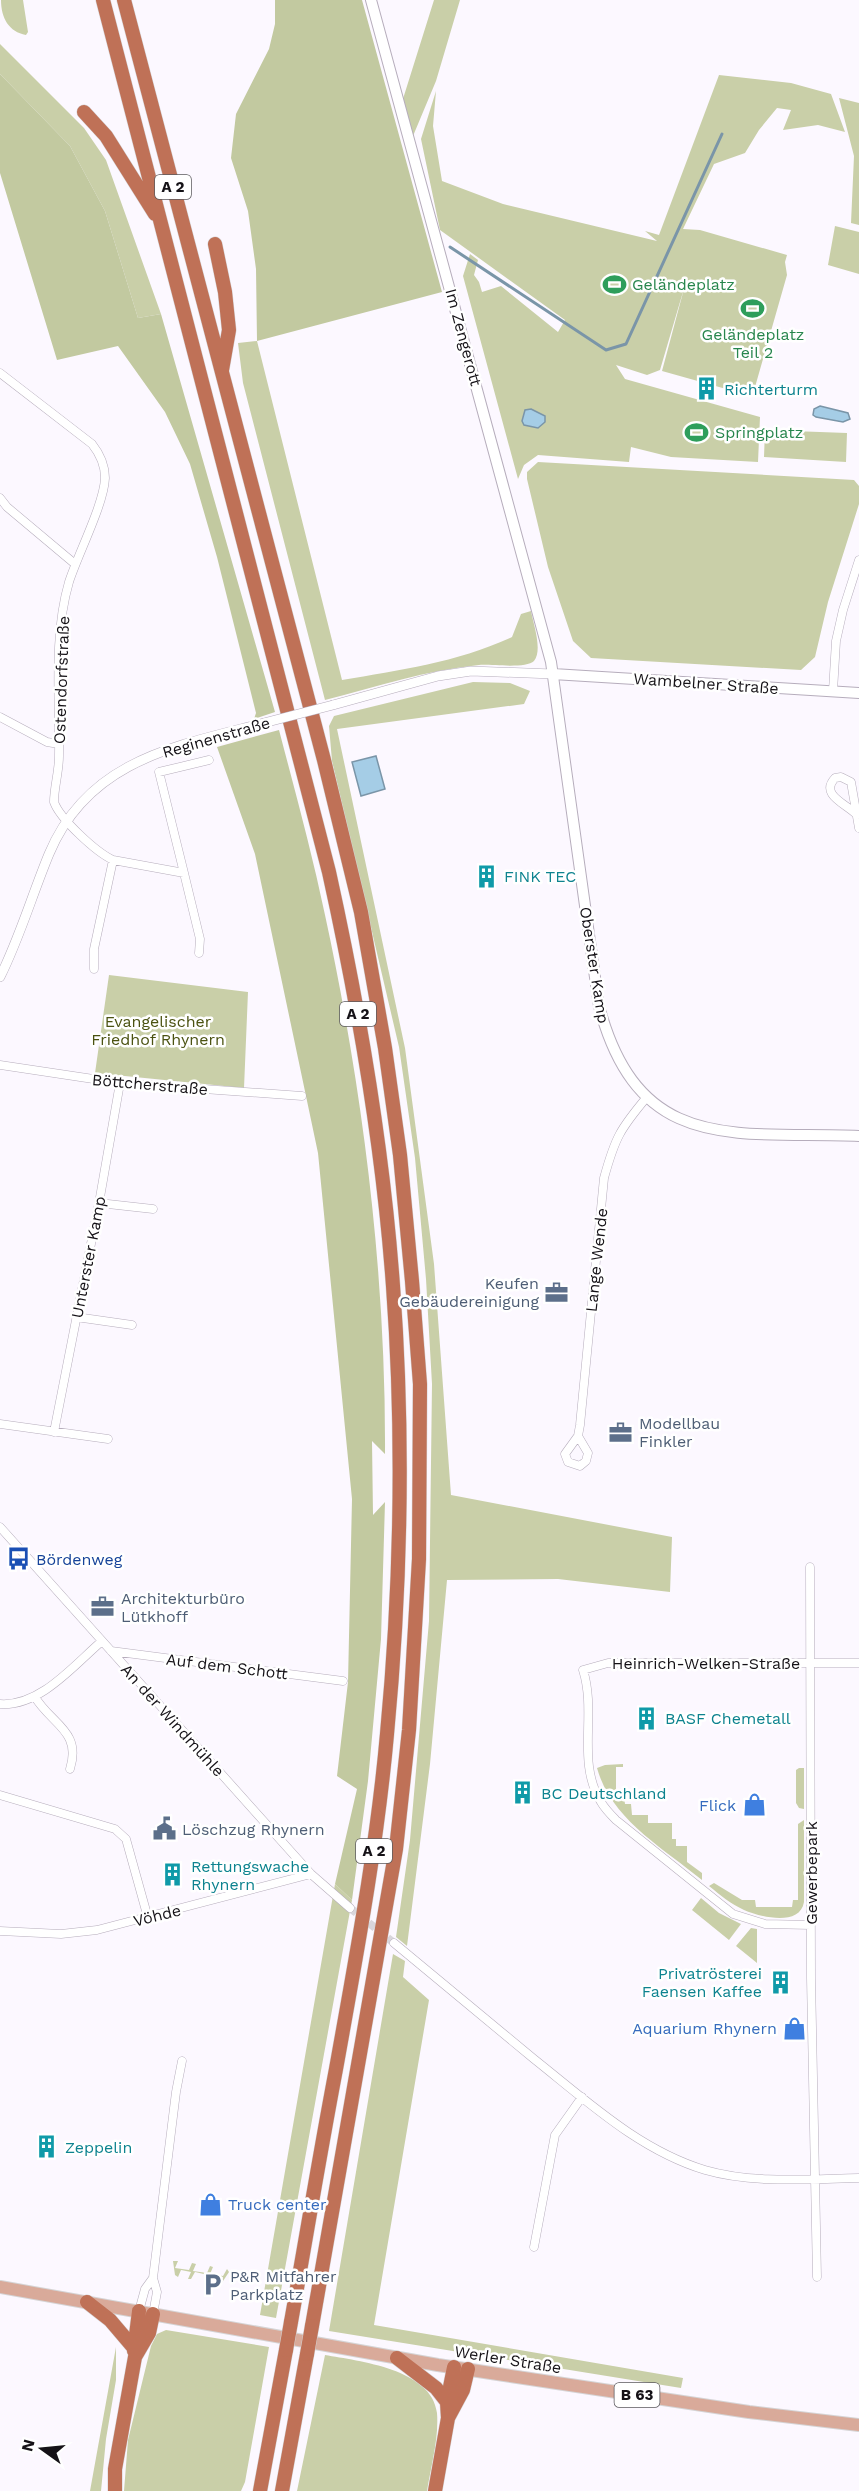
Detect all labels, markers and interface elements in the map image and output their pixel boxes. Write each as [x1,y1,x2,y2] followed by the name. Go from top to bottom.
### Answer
[155,175,191,199] road number: A 2
[601,271,627,297] sports icon: Geländeplatz
[632,275,735,294] place label: Geländeplatz
[441,286,486,388] street label: Im Zengerott
[740,296,766,322] sports icon: Geländeplatz Teil 2
[702,325,804,362] place label: Geländeplatz Teil 2
[693,376,719,402] building icon: Richterturm
[724,380,818,399] place label: Richterturm
[684,419,710,445] sports icon: Springplatz
[715,423,803,442] place label: Springplatz
[50,616,73,744] street label: Ostendorfstraße
[633,669,779,698] street label: Wambelner Straße
[160,713,272,762] street label: Reginenstraße
[473,863,499,889] building icon: FINK TEC
[504,867,576,886] place label: FINK TEC
[576,905,613,1025] street label: Oberster Kamp
[340,1002,376,1026] road number: A 2
[91,1012,225,1049] park label: Evangelischer Friedhof Rhynern
[91,1070,209,1099] street label: Böttcherstraße
[67,1195,110,1320] street label: Unterster Kamp
[582,1207,611,1313] street label: Lange Wende
[399,1274,539,1311] place label: Keufen Gebäudereinigung
[544,1279,570,1305] office icon: Keufen Gebäudereinigung
[639,1414,720,1451] place label: Modellbau Finkler
[608,1419,634,1445] office icon: Modellbau Finkler
[5,1546,31,1572] bus stop icon: Bördenweg
[36,1550,123,1569] place label: Bördenweg
[121,1589,245,1626] place label: Architekturbüro Lütkhoff
[90,1594,116,1620] office icon: Architekturbüro Lütkhoff
[165,1650,289,1683] street label: Auf dem Schott
[612,1654,800,1673] street label: Heinrich-Welken-Straße
[117,1660,228,1781] street label: An der Windmühle
[634,1705,660,1731] building icon: BASF Chemetall
[665,1709,791,1728] place label: BASF Chemetall
[510,1780,536,1806] building icon: BC Deutschland
[541,1784,666,1803] place label: BC Deutschland
[741,1792,767,1818] shop icon: Flick
[699,1796,736,1815] place label: Flick
[151,1816,177,1842] public building icon: Löschzug Rhynern
[182,1820,325,1839] place label: Löschzug Rhynern
[802,1821,821,1925] street label: Gewerbepark
[356,1839,392,1863] road number: A 2
[191,1857,309,1894] place label: Rettungswache Rhynern
[160,1862,186,1888] building icon: Rettungswache Rhynern
[131,1900,183,1931] street label: Vöhde
[642,1964,762,2001] place label: Privatrösterei Faensen Kaffee
[767,1969,793,1995] building icon: Privatrösterei Faensen Kaffee
[782,2015,808,2041] shop icon: Aquarium Rhynern
[632,2019,777,2038] place label: Aquarium Rhynern
[34,2134,60,2160] building icon: Zeppelin
[65,2138,132,2157] place label: Zeppelin
[197,2191,223,2217] shop icon: Truck center
[228,2195,327,2214] place label: Truck center
[230,2267,337,2304] place label: P&R Mitfahrer Parkplatz
[199,2272,225,2298] parking icon: P&R Mitfahrer Parkplatz
[453,2342,563,2377] street label: Werler Straße
[614,2383,660,2407] road number: B 63
[12,2419,72,2479] north arrow
[17,2437,39,2453] text: N

